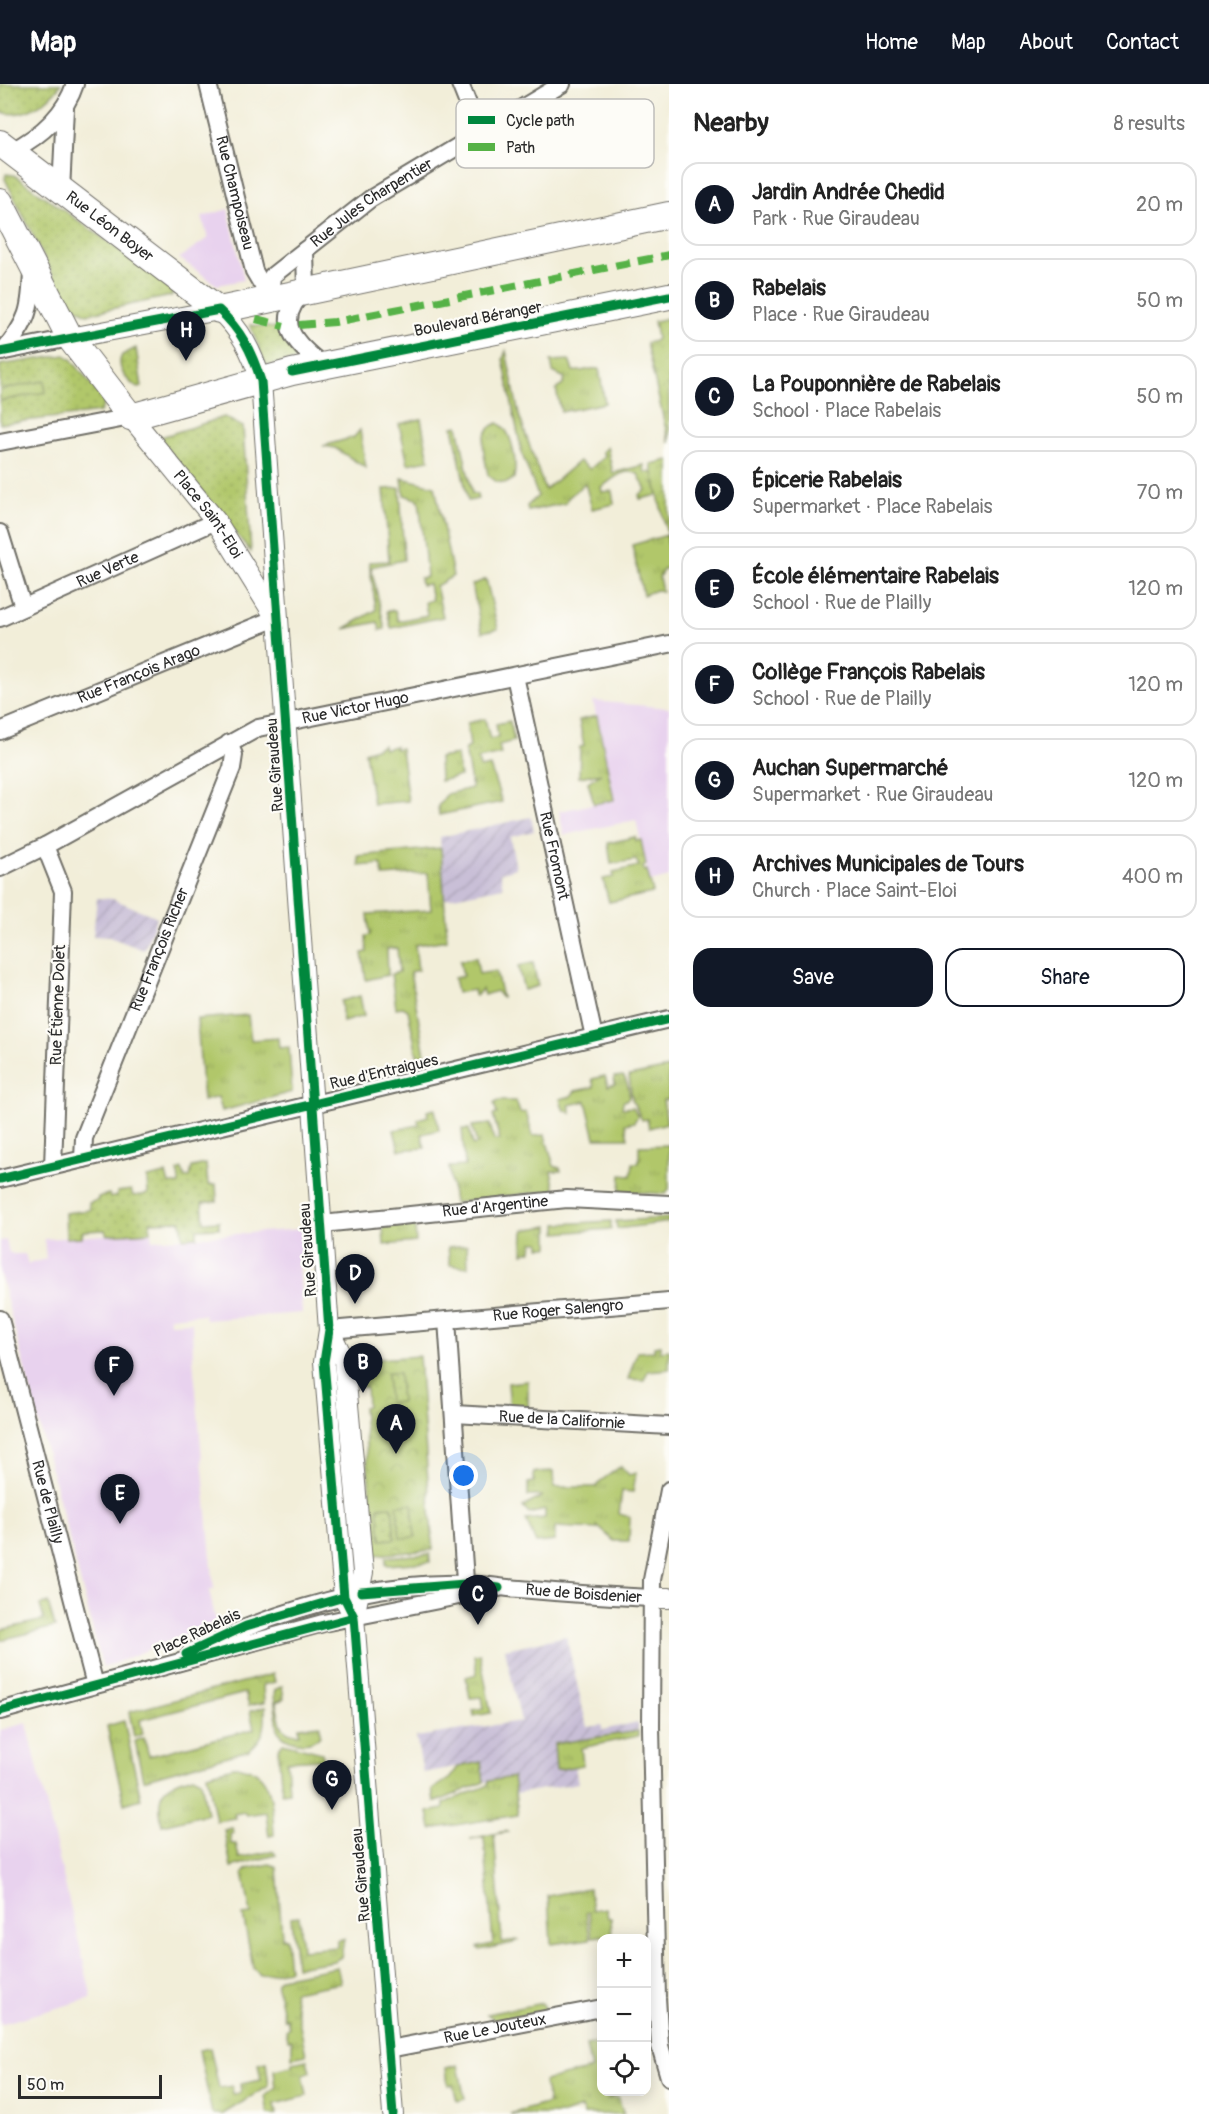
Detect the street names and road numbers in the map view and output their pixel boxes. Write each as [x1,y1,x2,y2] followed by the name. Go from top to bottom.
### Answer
[211,134,258,252] street label: Rue Champoiseau
[307,154,437,252] street label: Rue Jules Charpentier
[62,187,158,267] street label: Rue Léon Boyer
[412,297,544,341] street label: Boulevard Béranger
[169,466,247,562] street label: Place Saint-Eloi
[73,547,142,592] street label: Rue Verte
[75,640,203,708] street label: Rue François Arago
[300,687,411,729] street label: Rue Victor Hugo
[262,717,288,813] street label: Rue Giraudeau
[535,810,574,902] street label: Rue Fromont
[126,884,193,1014] street label: Rue François Richer
[46,944,70,1066] street label: Rue Étienne Dolet
[328,1050,440,1094] street label: Rue d'Entraigues
[441,1191,549,1222] street label: Rue d'Argentine
[295,1202,321,1298] street label: Rue Giraudeau
[492,1295,625,1326] street label: Rue Roger Salengro
[498,1407,626,1434] street label: Rue de la Californie
[27,1458,68,1546] street label: Rue de Plailly
[524,1580,643,1608] street label: Rue de Boisdenier
[151,1604,243,1662] street label: Place Rabelais
[347,1827,375,1923] street label: Rue Giraudeau
[442,2009,548,2048] street label: Rue Le Jouteux

